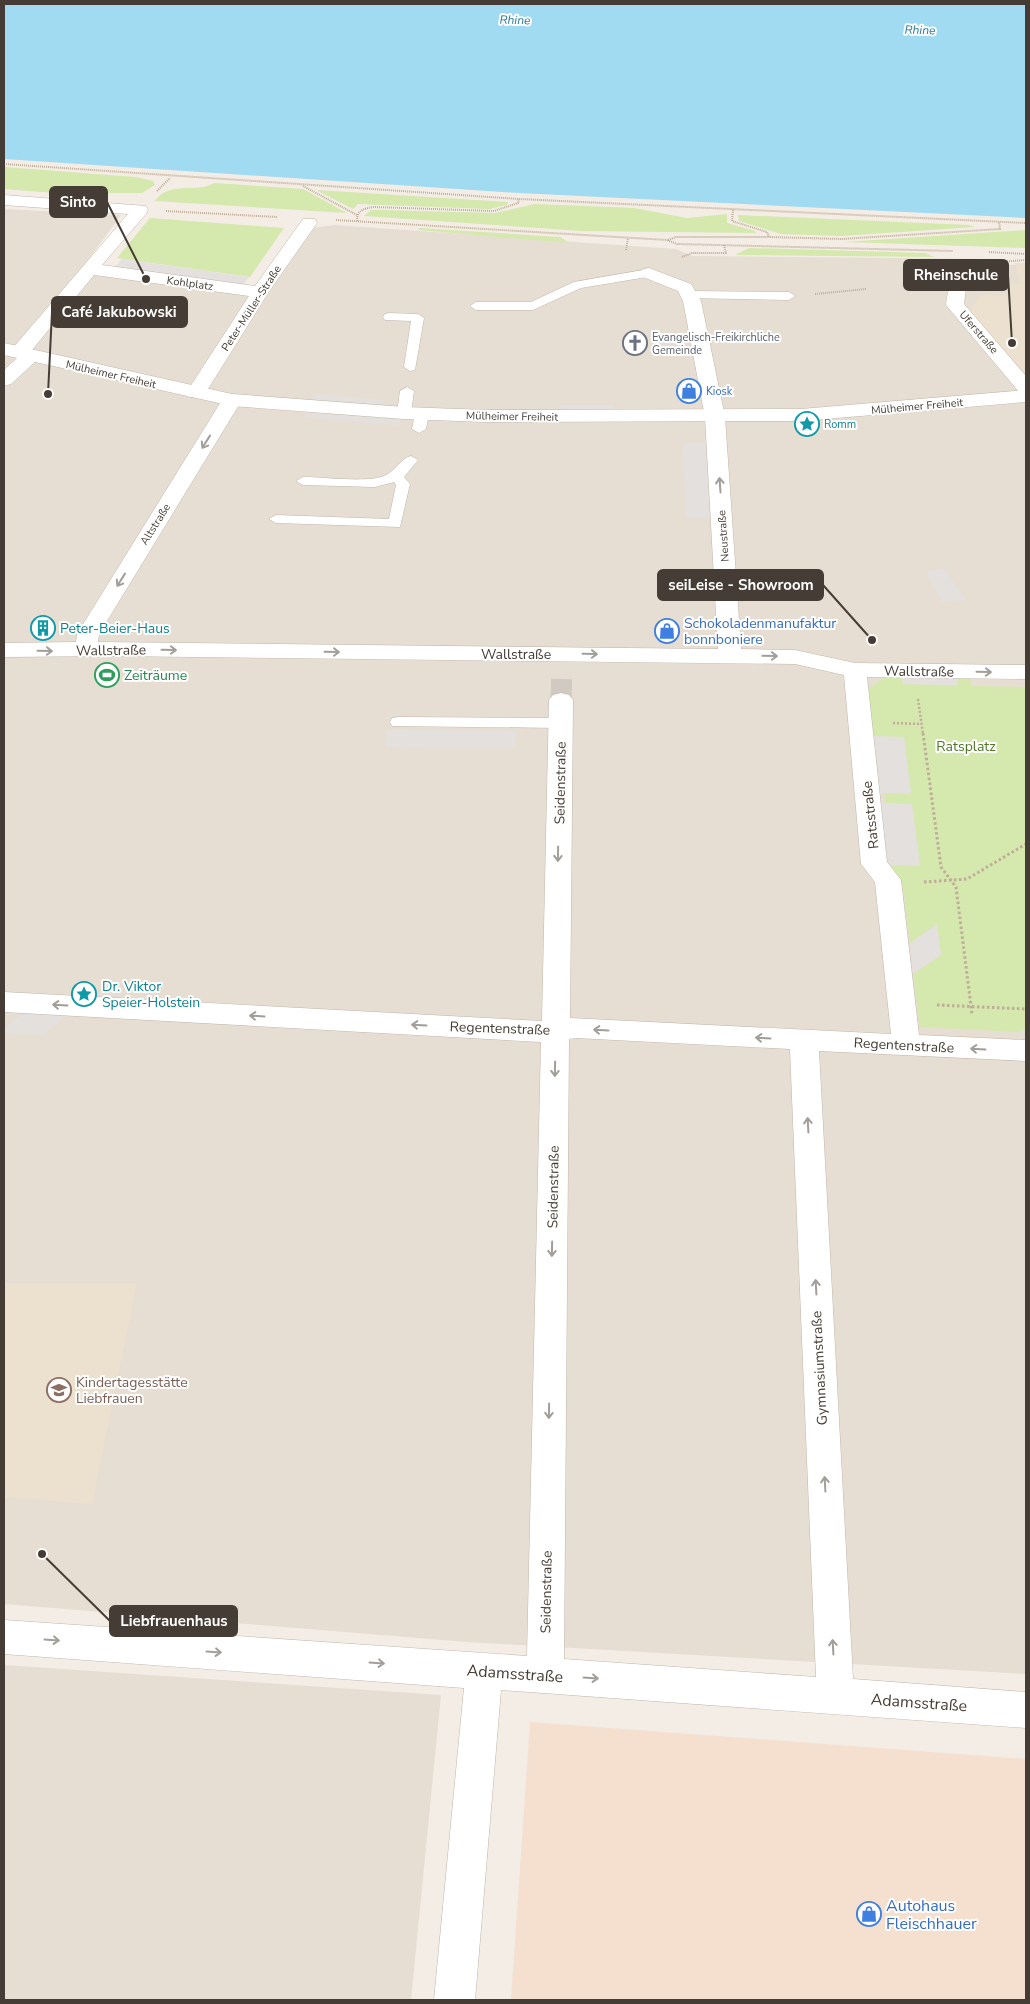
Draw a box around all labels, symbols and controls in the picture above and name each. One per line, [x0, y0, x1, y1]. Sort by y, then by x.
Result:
water label: Rhine [499, 12, 531, 28]
water label: Rhine [904, 22, 936, 38]
callout: Sinto [50, 187, 107, 217]
text: Sinto [60, 192, 97, 212]
callout: Rheinschule [904, 260, 1008, 290]
street label: Peter-Müller-Straße [218, 262, 285, 354]
text: Rheinschule [914, 265, 998, 285]
street label: Kohlplatz [166, 273, 214, 294]
callout: Café Jakubowski [52, 297, 187, 327]
text: Café Jakubowski [61, 302, 177, 322]
street label: Uferstraße [956, 308, 1002, 357]
church icon: Evangelisch-Freikirchliche Gemeinde [622, 330, 648, 356]
place label: Evangelisch-Freikirchliche Gemeinde [652, 330, 780, 358]
street label: Mülheimer Freiheit [64, 357, 158, 392]
shop icon: Kiosk [676, 378, 702, 404]
place label: Kiosk [706, 384, 733, 399]
street label: Mülheimer Freiheit [870, 395, 964, 418]
street label: Mülheimer Freiheit [466, 408, 558, 425]
place icon: Romm [794, 411, 820, 437]
place label: Romm [824, 417, 856, 432]
one-way arrow [201, 434, 211, 448]
one-way arrow [715, 477, 724, 493]
street label: Altstraße [137, 500, 174, 548]
street label: Neustraße [714, 510, 733, 562]
callout: seiLeise - Showroom [658, 570, 823, 600]
one-way arrow [115, 573, 126, 587]
text: seiLeise - Showroom [668, 575, 814, 595]
place label: Schokoladenmanufaktur bonnboniere [684, 614, 836, 649]
building icon: Peter-Beier-Haus [30, 615, 56, 641]
shop icon: Schokoladenmanufaktur bonnboniere [654, 618, 680, 644]
place label: Peter-Beier-Haus [60, 619, 170, 638]
street label: Wallstraße [76, 640, 146, 661]
one-way arrow [161, 645, 177, 655]
street label: Wallstraße [481, 645, 551, 664]
one-way arrow [36, 646, 52, 656]
one-way arrow [324, 647, 340, 657]
one-way arrow [582, 650, 598, 659]
one-way arrow [762, 652, 778, 661]
street label: Wallstraße [884, 661, 954, 682]
sports icon: Zeiträume [94, 662, 120, 688]
place label: Zeiträume [124, 666, 187, 685]
one-way arrow [976, 667, 992, 677]
park label: Ratsplatz [936, 737, 996, 756]
street label: Seidenstraße [550, 741, 571, 825]
street label: Ratsstraße [857, 780, 884, 850]
one-way arrow [554, 846, 563, 862]
place label: Dr. Viktor Speier-Holstein [102, 977, 200, 1012]
place icon: Dr. Viktor Speier-Holstein [71, 981, 97, 1007]
one-way arrow [52, 1001, 68, 1010]
one-way arrow [249, 1012, 265, 1021]
street label: Regentenstraße [449, 1017, 551, 1040]
one-way arrow [412, 1021, 428, 1030]
one-way arrow [593, 1025, 609, 1034]
one-way arrow [755, 1033, 771, 1042]
street label: Regentenstraße [853, 1033, 955, 1058]
one-way arrow [970, 1044, 986, 1053]
one-way arrow [550, 1060, 560, 1077]
one-way arrow [803, 1117, 812, 1133]
street label: Seidenstraße [543, 1145, 564, 1229]
one-way arrow [547, 1240, 557, 1257]
one-way arrow [811, 1279, 820, 1295]
street label: Gymnasiumstraße [807, 1310, 832, 1426]
place label: Kindertagesstätte Liebfrauen [76, 1373, 188, 1408]
school or university icon: Kindertagesstätte Liebfrauen [46, 1377, 72, 1403]
one-way arrow [544, 1403, 554, 1419]
one-way arrow [821, 1477, 830, 1493]
street label: Seidenstraße [536, 1550, 557, 1634]
callout: Liebfrauenhaus [110, 1606, 237, 1636]
text: Liebfrauenhaus [120, 1611, 228, 1631]
one-way arrow [44, 1636, 60, 1645]
one-way arrow [829, 1639, 838, 1655]
one-way arrow [206, 1647, 222, 1656]
one-way arrow [368, 1659, 384, 1668]
street label: Adamsstraße [466, 1660, 564, 1688]
one-way arrow [583, 1673, 599, 1683]
street label: Adamsstraße [870, 1689, 968, 1717]
place label: Autohaus Fleischhauer [886, 1895, 977, 1935]
shop icon: Autohaus Fleischhauer [856, 1901, 882, 1927]

